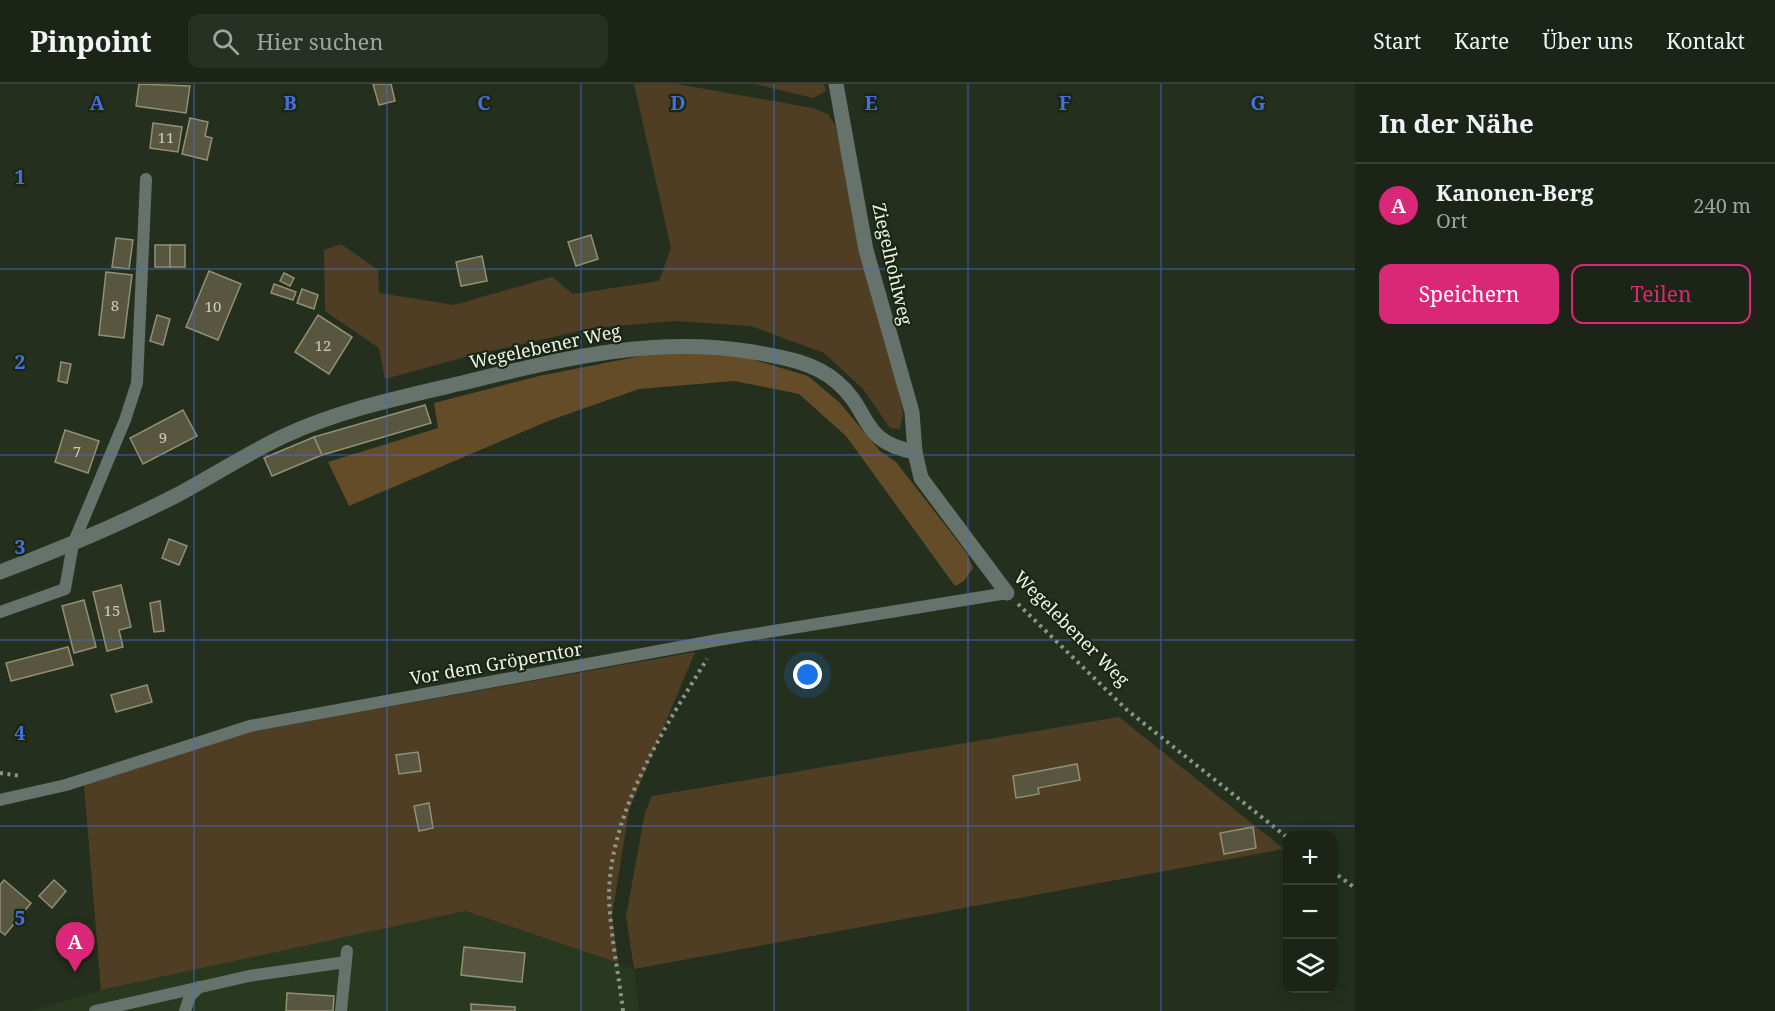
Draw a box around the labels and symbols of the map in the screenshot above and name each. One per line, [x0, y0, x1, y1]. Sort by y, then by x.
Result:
text: A [89, 89, 105, 116]
text: B [283, 89, 297, 116]
text: C [477, 89, 491, 116]
text: D [670, 89, 686, 116]
text: E [864, 89, 878, 116]
text: F [1059, 89, 1071, 116]
text: G [1250, 89, 1266, 116]
house number: 11 [158, 127, 174, 147]
text: 1 [14, 163, 26, 190]
street label: Ziegelhohlweg [867, 201, 919, 328]
house number: 8 [111, 295, 119, 315]
house number: 10 [205, 296, 221, 316]
street label: Wegelebener Weg [467, 318, 623, 374]
house number: 12 [315, 335, 331, 355]
text: 2 [14, 348, 26, 375]
house number: 9 [159, 427, 167, 447]
house number: 7 [73, 441, 81, 461]
text: 3 [14, 533, 26, 560]
street label: Wegelebener Weg [1009, 565, 1135, 691]
house number: 15 [104, 600, 120, 620]
street label: Vor dem Gröperntor [408, 636, 585, 690]
your location [793, 660, 822, 689]
text: 4 [14, 719, 26, 746]
text: 5 [14, 904, 26, 931]
pin: A [56, 922, 94, 972]

